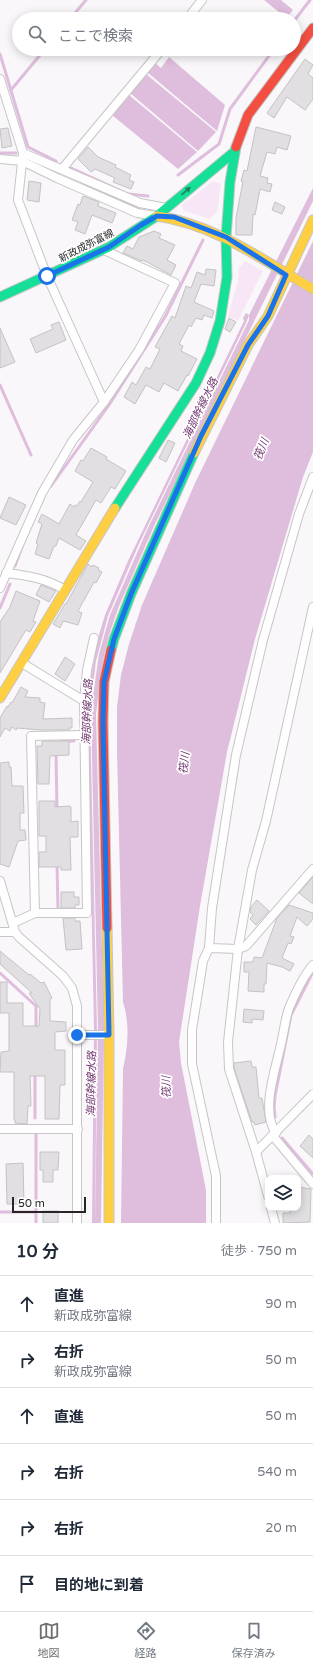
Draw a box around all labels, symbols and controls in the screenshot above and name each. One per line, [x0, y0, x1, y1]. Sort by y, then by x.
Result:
search box [12, 12, 301, 56]
icon: search [26, 23, 48, 45]
text: ここで検索 [58, 27, 133, 45]
one-way arrow [181, 186, 192, 195]
street label: 新政成弥富線 [57, 227, 116, 265]
route start [38, 267, 56, 285]
water label: 海部幹線水路 [180, 375, 221, 441]
water label: 筏川 [251, 436, 272, 462]
water label: 海部幹線水路 [80, 678, 95, 745]
water label: 筏川 [177, 750, 192, 775]
route end [68, 1026, 86, 1044]
water label: 海部幹線水路 [84, 1050, 99, 1117]
water label: 筏川 [160, 1075, 173, 1098]
map controls [265, 1175, 301, 1211]
button: layers [265, 1175, 301, 1211]
scale bar [12, 1195, 86, 1214]
text: 50 m [18, 1197, 45, 1210]
text: 10 分 [16, 1241, 59, 1262]
text: 徒歩 · 750 m [221, 1243, 297, 1259]
text: 直進 [54, 1287, 84, 1305]
icon: ahead [16, 1293, 38, 1315]
text: 90 m [265, 1296, 297, 1312]
text: 新政成弥富線 [54, 1308, 132, 1324]
text: 右折 [54, 1343, 84, 1361]
icon: right [16, 1349, 38, 1371]
text: 50 m [265, 1352, 297, 1368]
text: 新政成弥富線 [54, 1364, 132, 1380]
icon: ahead [16, 1405, 38, 1427]
text: 直進 [54, 1408, 84, 1426]
text: 50 m [265, 1408, 297, 1424]
icon: right [16, 1461, 38, 1483]
text: 右折 [54, 1464, 84, 1482]
text: 540 m [257, 1464, 297, 1480]
icon: right [16, 1517, 38, 1539]
text: 右折 [54, 1520, 84, 1538]
text: 20 m [265, 1520, 297, 1536]
icon: arrive [16, 1573, 38, 1595]
text: 目的地に到着 [54, 1576, 144, 1594]
tab: 地図 [38, 1620, 60, 1660]
tab: 経路 [135, 1620, 157, 1660]
tab: 保存済み [232, 1620, 276, 1660]

